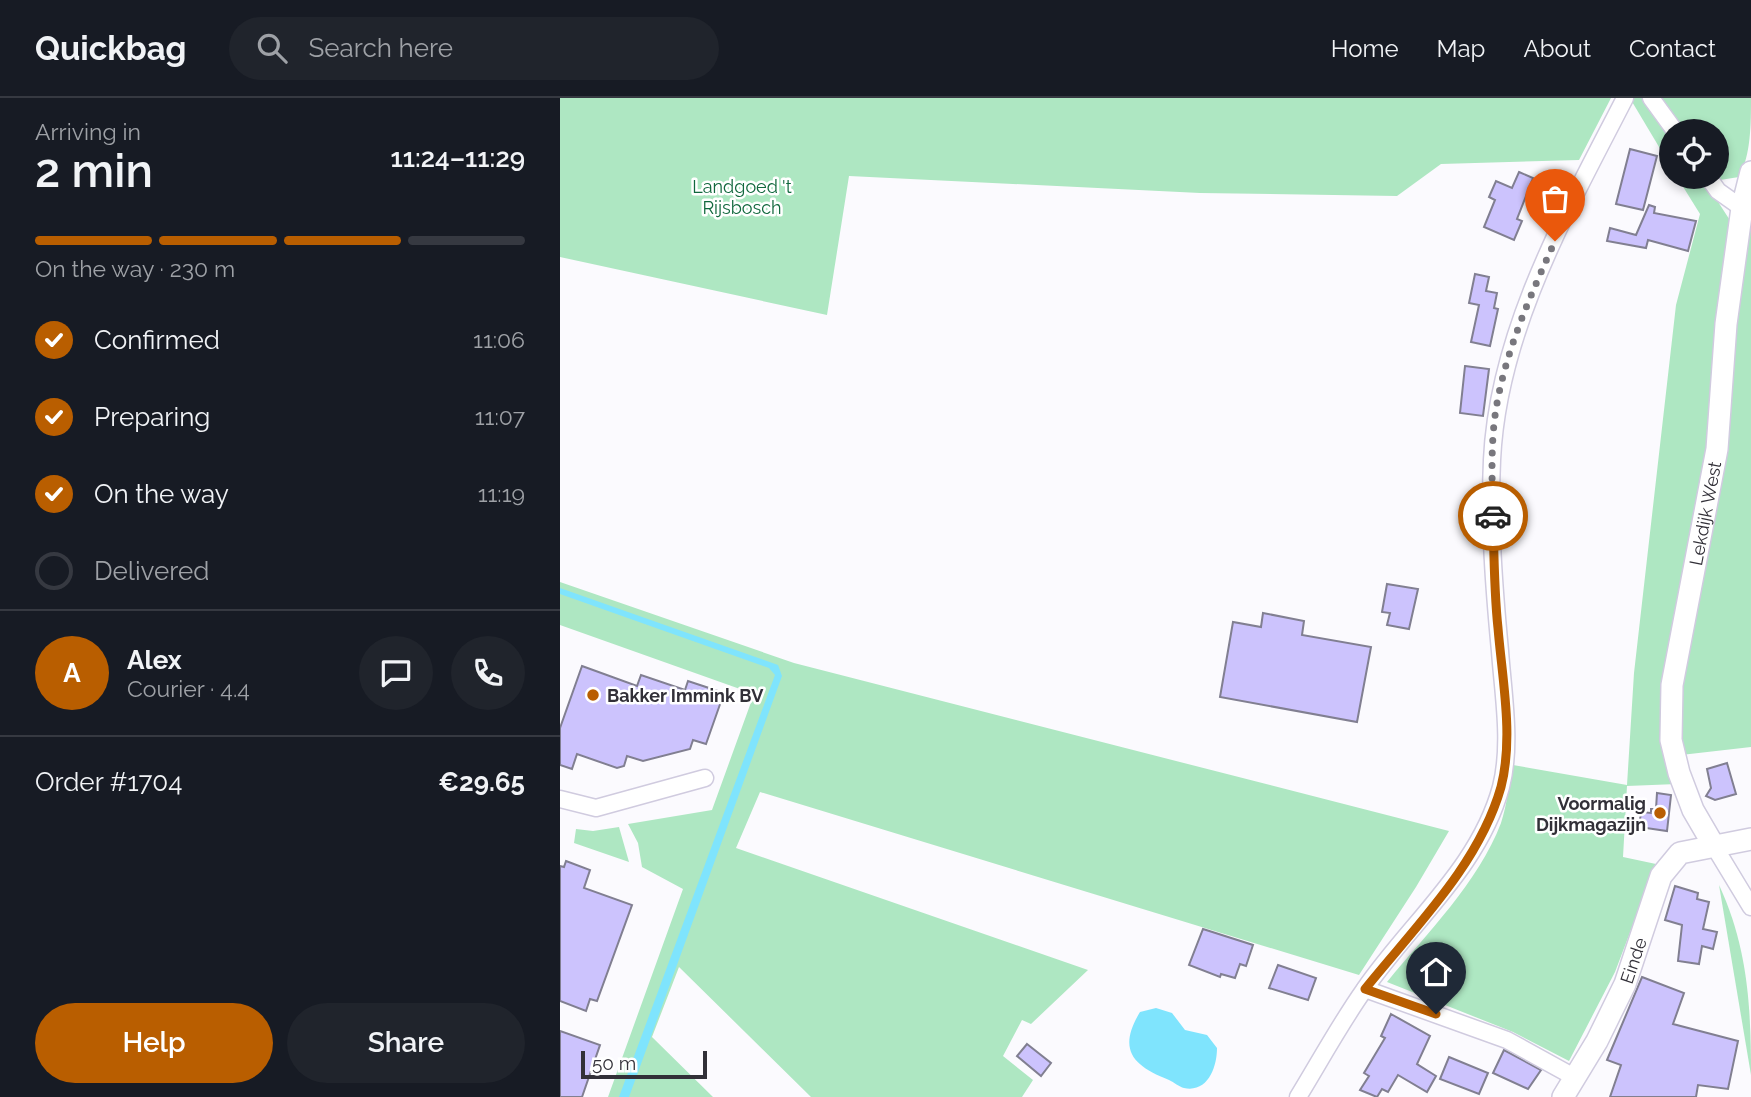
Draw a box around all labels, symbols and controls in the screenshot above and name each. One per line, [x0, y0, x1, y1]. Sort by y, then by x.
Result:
search box [229, 17, 719, 80]
text: Quickbag [35, 29, 187, 68]
icon: search [253, 29, 291, 67]
text: Search here [309, 33, 453, 63]
text: Home [1331, 34, 1399, 63]
text: Map [1437, 34, 1485, 63]
text: About [1523, 34, 1591, 63]
text: Contact [1629, 34, 1716, 63]
text: Arriving in [35, 118, 141, 145]
map controls [1659, 119, 1729, 189]
button: locate [1659, 119, 1729, 189]
text: 11:24–11:29 [391, 143, 525, 173]
text: 2 min [35, 144, 153, 198]
pin [1525, 169, 1585, 241]
park label: Landgoed 't Rijsbosch [692, 176, 792, 218]
icon: bag [1536, 180, 1574, 218]
text: On the way · 230 m [35, 255, 235, 282]
icon: check [35, 321, 73, 359]
text: Confirmed [94, 325, 220, 355]
text: 11:06 [473, 326, 525, 353]
icon: check [35, 398, 73, 436]
text: Preparing [94, 402, 210, 432]
text: 11:07 [475, 403, 525, 430]
street label: Lekdijk West [1685, 459, 1725, 567]
icon: check [35, 475, 73, 513]
text: On the way [94, 479, 229, 509]
text: 11:19 [478, 480, 525, 507]
courier [1458, 481, 1528, 551]
icon: car [1474, 497, 1512, 535]
text: Delivered [94, 556, 209, 586]
button: chat [359, 636, 433, 710]
button: phone [451, 636, 525, 710]
text: Alex [127, 645, 182, 675]
text: A [63, 658, 81, 688]
text: Courier · 4.4 [127, 675, 250, 702]
place label: Bakker Immink BV [607, 685, 764, 706]
marker: Bakker Immink BV [585, 687, 601, 703]
text: Order #1704 [35, 767, 182, 797]
text: €29.65 [438, 767, 525, 797]
place label: Voormalig Dijkmagazijn [1536, 793, 1646, 835]
marker: Voormalig Dijkmagazijn [1652, 805, 1668, 821]
street label: Einde [1615, 934, 1650, 986]
pin [1406, 942, 1466, 1014]
icon: home [1417, 953, 1455, 991]
button: Help [35, 1003, 273, 1083]
button: Share [287, 1003, 525, 1083]
scale bar [581, 1048, 707, 1080]
text: 50 m [592, 1052, 636, 1074]

